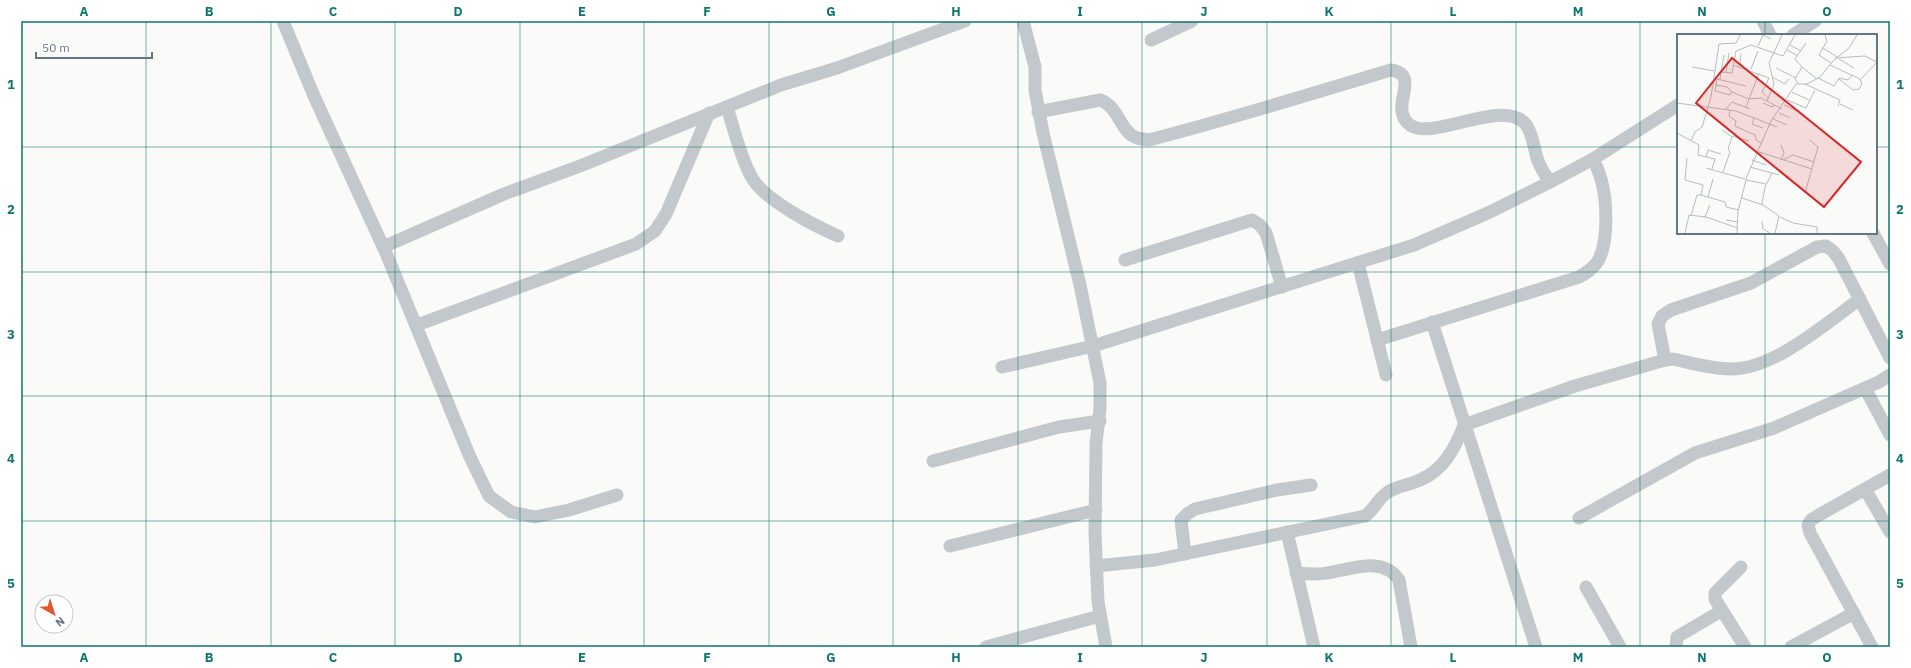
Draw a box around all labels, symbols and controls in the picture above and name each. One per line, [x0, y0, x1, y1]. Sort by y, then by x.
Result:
text: A [80, 3, 89, 20]
text: B [205, 3, 214, 20]
text: C [329, 3, 338, 20]
text: D [453, 3, 463, 20]
text: E [578, 3, 586, 20]
text: F [703, 3, 711, 20]
text: G [826, 3, 836, 20]
text: H [951, 3, 961, 20]
text: I [1077, 3, 1083, 20]
text: J [1200, 3, 1208, 20]
text: K [1324, 3, 1334, 20]
text: L [1450, 3, 1457, 20]
text: M [1573, 3, 1583, 20]
text: N [1697, 3, 1707, 20]
text: O [1822, 3, 1832, 20]
scale bar [36, 34, 152, 60]
inset map [1677, 34, 1877, 234]
text: 50 m [42, 40, 70, 55]
text: 1 [7, 76, 15, 93]
text: 1 [1896, 76, 1904, 93]
text: 2 [7, 201, 15, 218]
text: 2 [1896, 201, 1904, 218]
text: 3 [7, 326, 15, 343]
text: 3 [1896, 326, 1904, 343]
text: 4 [7, 450, 15, 467]
text: 4 [1896, 450, 1904, 467]
text: 5 [7, 575, 15, 592]
text: 5 [1896, 575, 1904, 592]
north arrow [34, 594, 74, 634]
text: N [53, 614, 68, 630]
text: A [80, 649, 89, 666]
text: B [205, 649, 214, 666]
text: C [329, 649, 338, 666]
text: D [453, 649, 463, 666]
text: E [578, 649, 586, 666]
text: F [703, 649, 711, 666]
text: G [826, 649, 836, 666]
text: H [951, 649, 961, 666]
text: I [1077, 649, 1083, 666]
text: J [1200, 649, 1208, 666]
text: K [1324, 649, 1334, 666]
text: L [1450, 649, 1457, 666]
text: M [1573, 649, 1583, 666]
text: N [1697, 649, 1707, 666]
text: O [1822, 649, 1832, 666]

